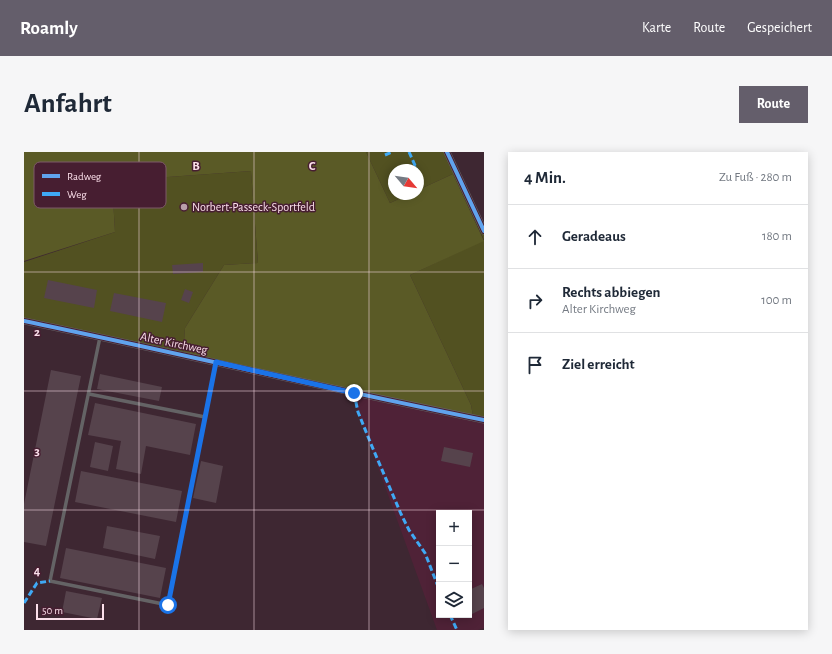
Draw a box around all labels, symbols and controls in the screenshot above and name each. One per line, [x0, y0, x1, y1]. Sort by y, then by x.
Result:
text: Roamly [20, 19, 78, 38]
text: Karte [642, 21, 671, 35]
text: Route [693, 21, 725, 35]
text: Gespeichert [747, 21, 812, 35]
button: Route [739, 86, 808, 123]
text: Anfahrt [24, 90, 112, 118]
text: B [192, 160, 200, 173]
text: C [309, 160, 316, 173]
legend [34, 162, 166, 208]
north arrow [388, 164, 424, 200]
text: 4 Min. [524, 169, 566, 186]
text: Radweg [67, 171, 102, 182]
text: Zu Fuß · 280 m [719, 171, 792, 184]
text: Weg [67, 189, 87, 200]
place label: Norbert-Passeck-Sportfeld [192, 201, 315, 213]
marker: Norbert-Passeck-Sportfeld [179, 202, 189, 212]
icon: ahead [524, 226, 546, 248]
text: Geradeaus [562, 229, 626, 244]
text: 180 m [762, 230, 792, 243]
text: Rechts abbiegen [562, 285, 660, 300]
icon: right [524, 290, 546, 312]
text: 100 m [761, 294, 792, 307]
text: Alter Kirchweg [562, 303, 636, 316]
text: 2 [34, 326, 40, 339]
street label: Alter Kirchweg [139, 330, 209, 356]
icon: arrive [524, 354, 546, 376]
text: Ziel erreicht [562, 357, 635, 372]
route end [345, 384, 363, 402]
text: 3 [34, 445, 40, 458]
map controls [436, 510, 472, 618]
button: + [436, 510, 472, 546]
button: − [436, 546, 472, 582]
text: 4 [34, 565, 41, 578]
button: layers [436, 582, 472, 618]
route start [159, 596, 177, 614]
scale bar [36, 602, 104, 621]
text: 50 m [42, 605, 63, 616]

